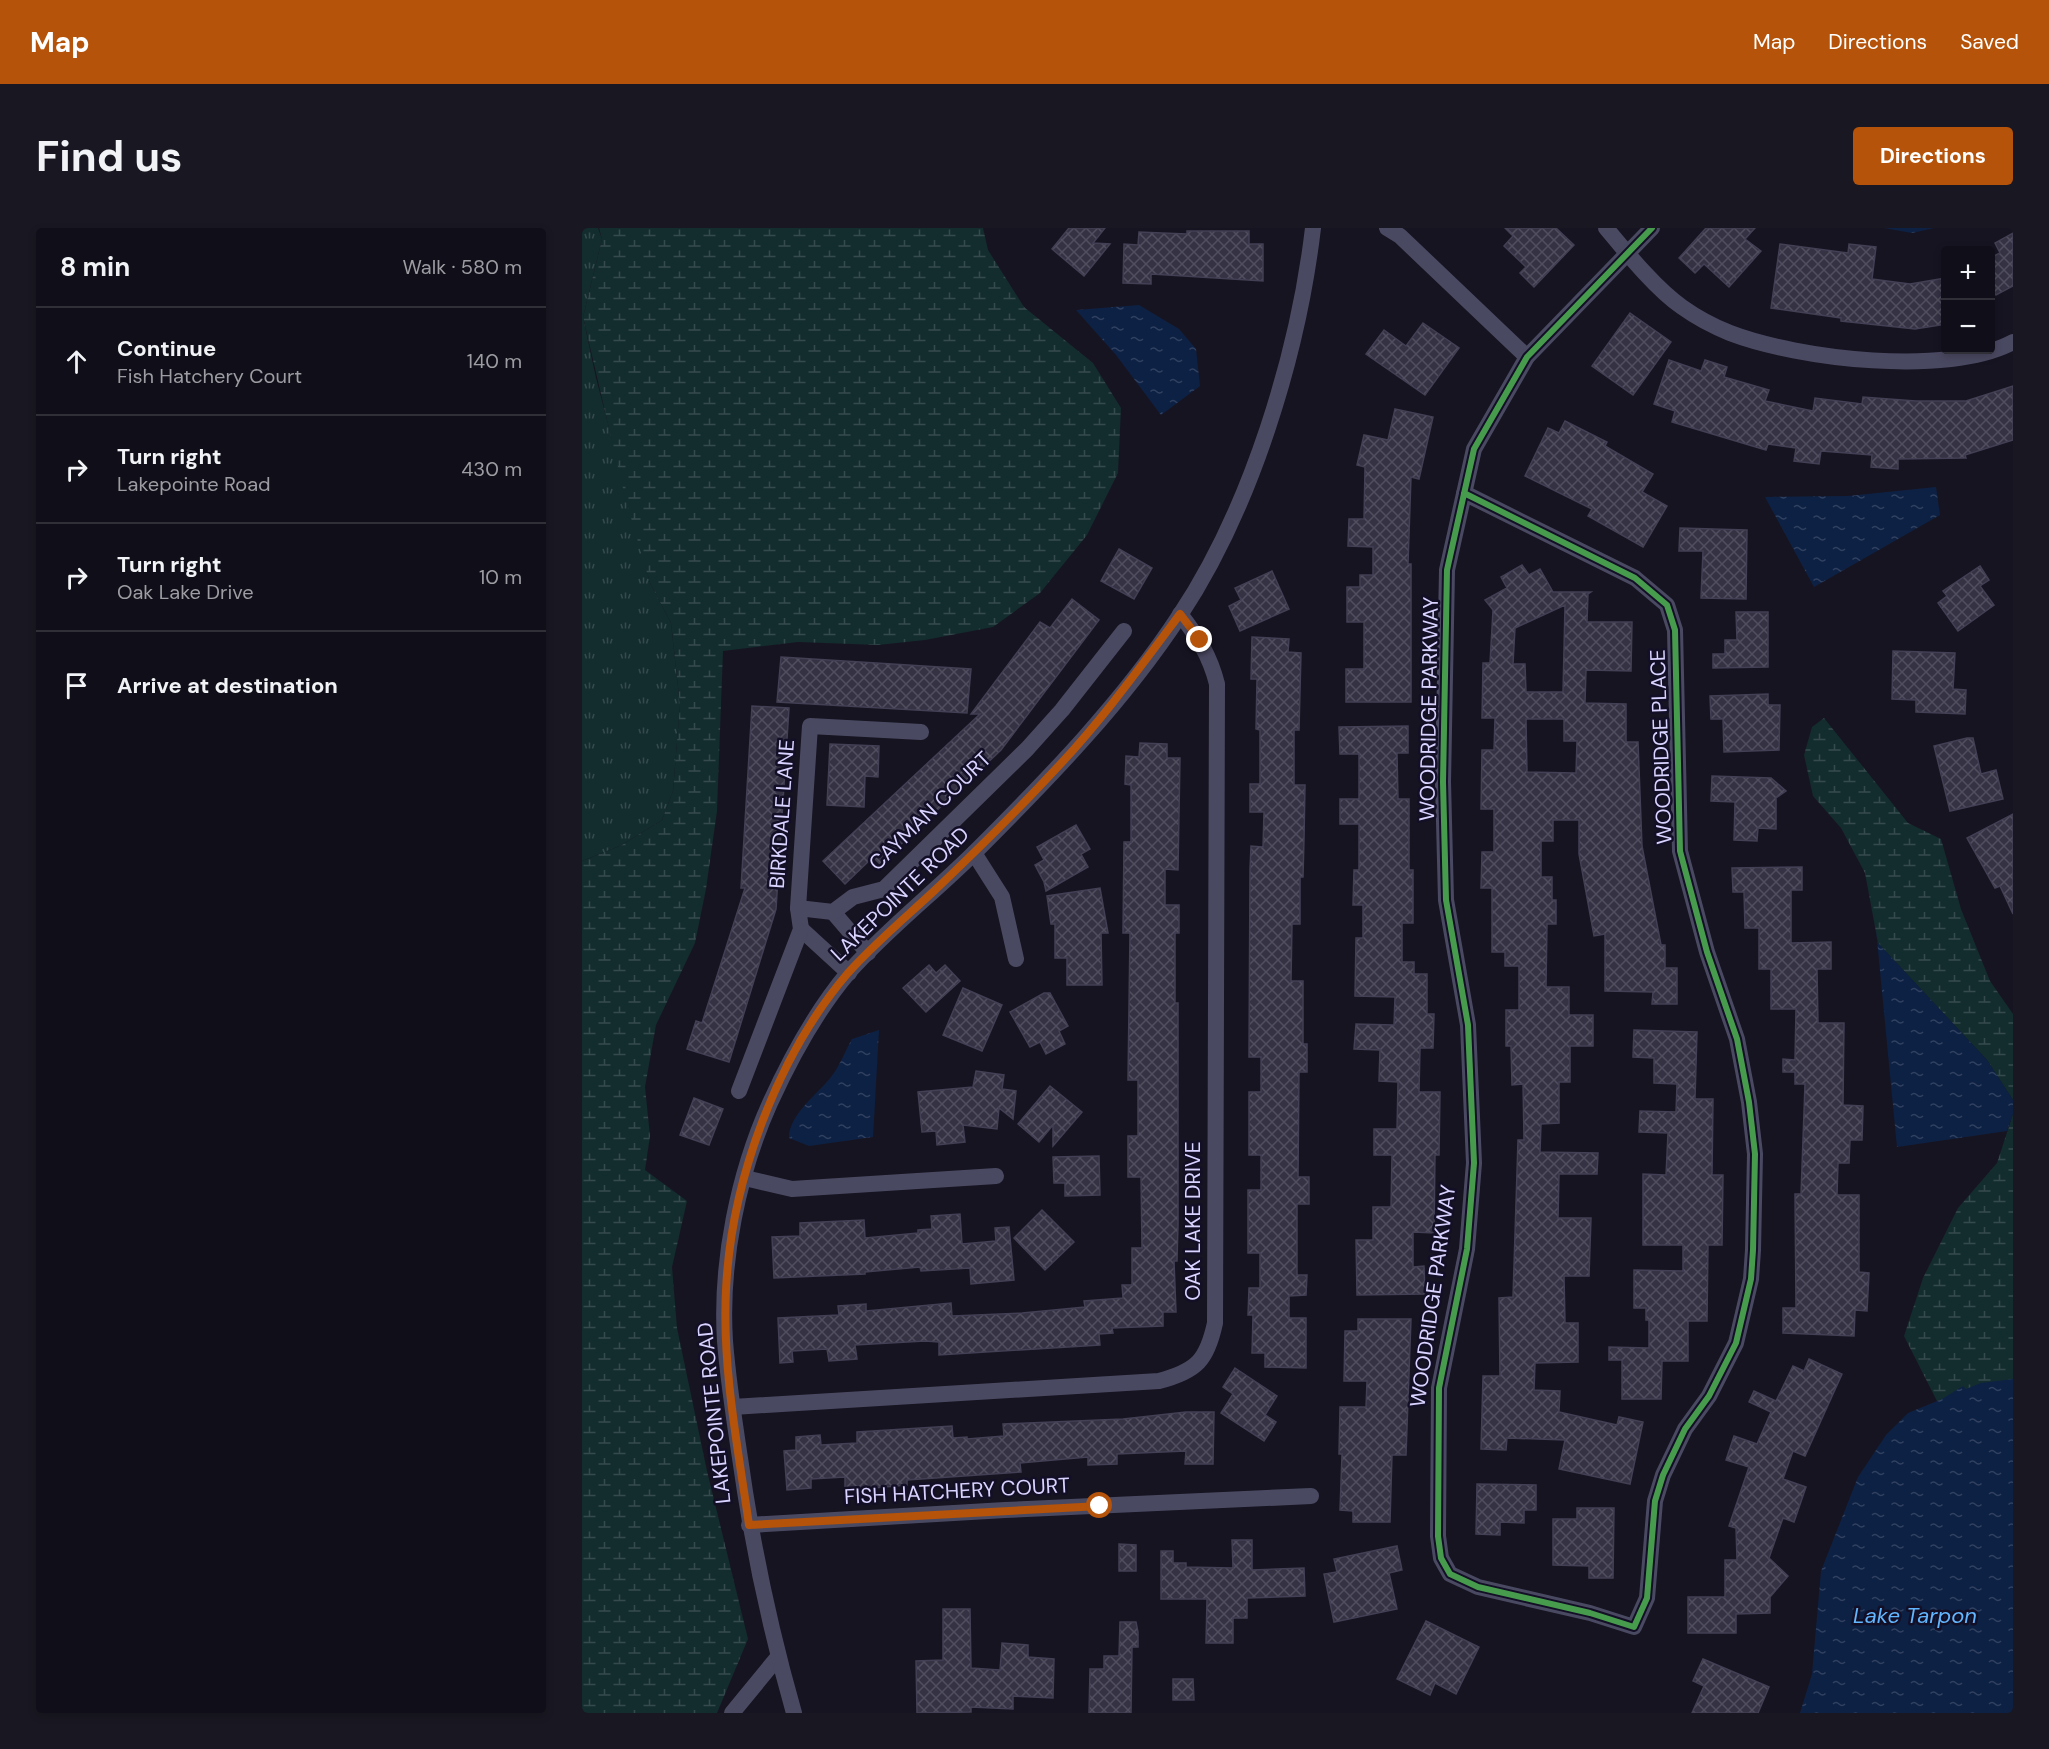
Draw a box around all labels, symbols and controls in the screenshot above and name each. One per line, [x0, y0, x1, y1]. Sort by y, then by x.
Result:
text: Map [30, 24, 90, 61]
text: Map [1753, 28, 1795, 56]
text: Directions [1828, 28, 1927, 56]
text: Saved [1960, 28, 2019, 56]
button: Directions [1853, 127, 2013, 185]
text: Find us [36, 129, 182, 184]
map controls [1941, 246, 1995, 354]
button: + [1941, 246, 1995, 300]
text: 8 min [60, 250, 130, 284]
text: Walk · 580 m [402, 254, 522, 280]
button: − [1941, 300, 1995, 354]
text: Continue [117, 334, 216, 363]
icon: ahead [60, 345, 93, 378]
text: 140 m [467, 348, 522, 374]
text: Fish Hatchery Court [117, 363, 302, 389]
text: Turn right [117, 442, 222, 471]
icon: right [60, 453, 93, 486]
text: 430 m [461, 456, 522, 482]
text: Lakepointe Road [117, 471, 271, 497]
text: Turn right [117, 550, 222, 579]
icon: right [60, 561, 93, 594]
text: 10 m [479, 564, 522, 590]
text: Oak Lake Drive [117, 579, 254, 605]
street label: WOODRIDGE PARKWAY [1413, 597, 1445, 821]
route end [1186, 626, 1212, 652]
street label: WOODRIDGE PLACE [1644, 649, 1678, 845]
icon: arrive [60, 669, 93, 702]
text: Arrive at destination [117, 671, 338, 700]
street label: BIRKDALE LANE [763, 738, 801, 890]
street label: CAYMAN COURT [863, 745, 998, 877]
street label: LAKEPOINTE ROAD [825, 821, 975, 967]
street label: OAK LAKE DRIVE [1179, 1141, 1207, 1301]
street label: WOODRIDGE PARKWAY [1404, 1183, 1462, 1409]
street label: LAKEPOINTE ROAD [691, 1321, 737, 1505]
street label: FISH HATCHERY COURT [843, 1471, 1071, 1511]
route start [1086, 1492, 1112, 1518]
water label: Lake Tarpon [1853, 1601, 1977, 1630]

